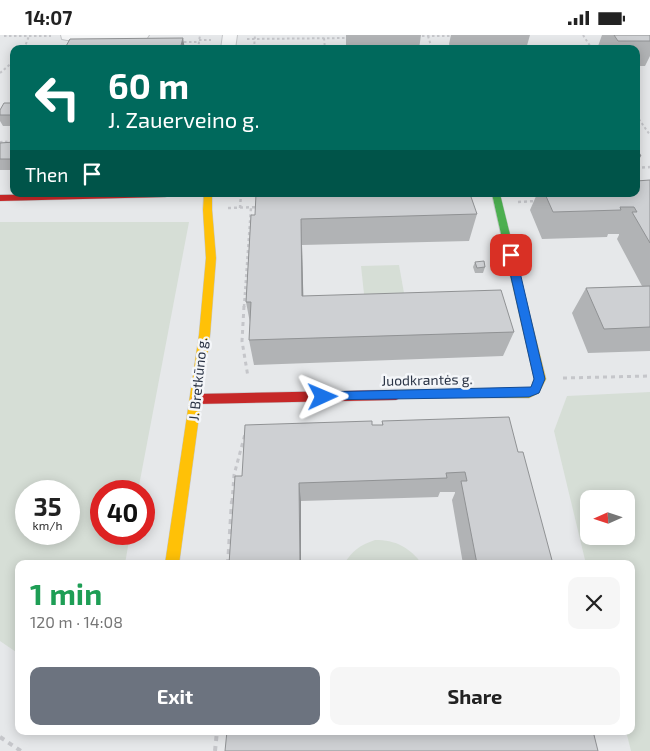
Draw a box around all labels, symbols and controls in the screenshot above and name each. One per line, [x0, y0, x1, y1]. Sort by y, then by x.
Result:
text: 14:07 [25, 6, 72, 29]
text: 60 m [108, 64, 189, 106]
icon: left [25, 65, 90, 130]
text: J. Zauerveino g. [108, 106, 259, 132]
icon: arrive [78, 160, 106, 188]
text: Then [25, 163, 68, 186]
pin [490, 234, 532, 276]
icon: arrive [497, 241, 525, 269]
street label: J. Bretkūno g. [185, 337, 210, 421]
position arrow [296, 370, 348, 422]
street label: Juodkrantės g. [381, 370, 473, 389]
speed limit sign: 40 [90, 480, 155, 545]
north arrow [580, 490, 635, 545]
map controls [580, 490, 635, 545]
text: 35 [34, 491, 61, 521]
text: km/h [33, 518, 62, 532]
text: 1 min [30, 575, 102, 611]
button: close [568, 577, 620, 629]
text: 120 m · 14:08 [30, 612, 123, 631]
button: Exit [30, 667, 320, 725]
button: Share [330, 667, 620, 725]

